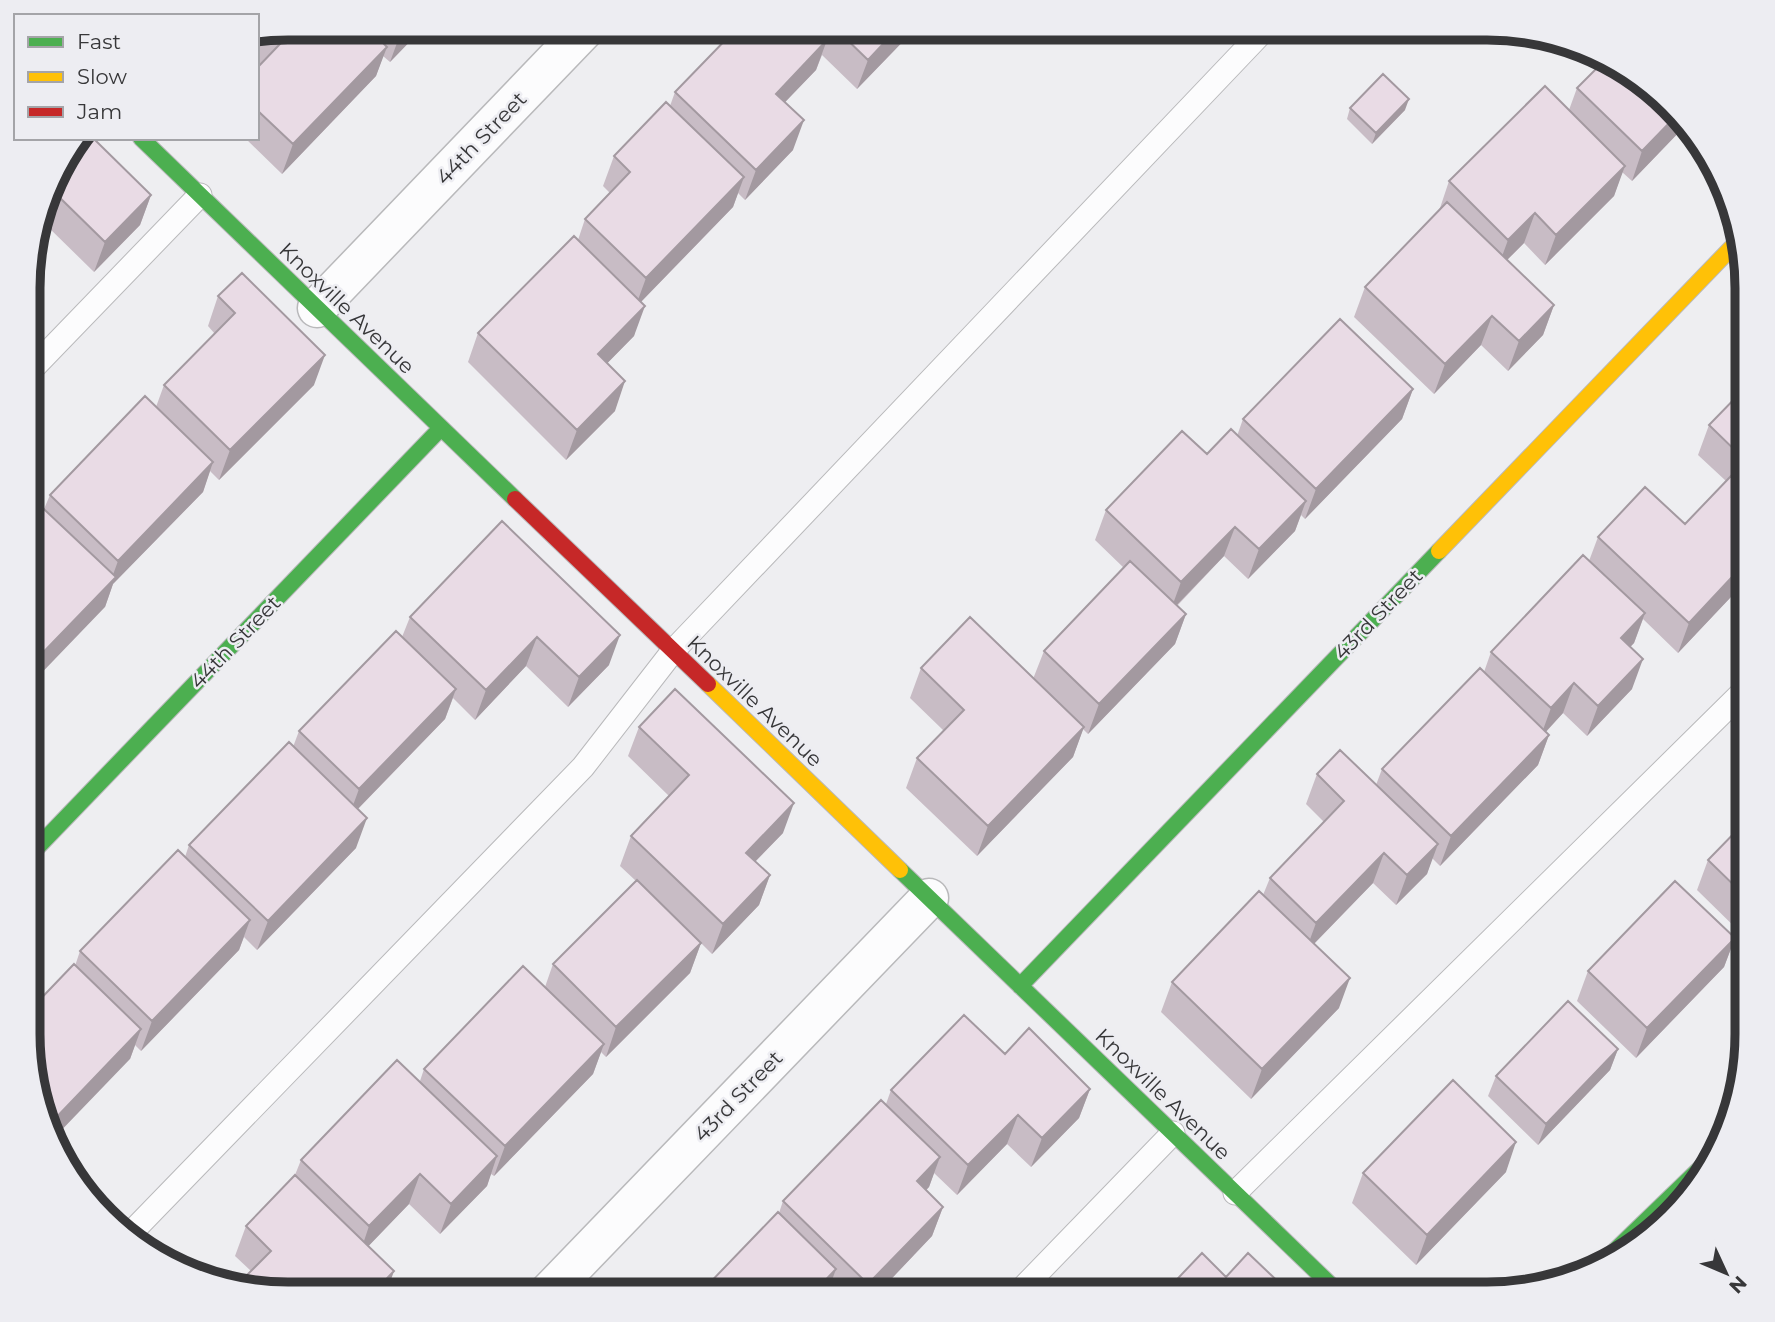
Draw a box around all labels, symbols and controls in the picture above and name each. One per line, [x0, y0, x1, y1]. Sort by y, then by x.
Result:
legend [14, 14, 259, 140]
text: Fast [77, 29, 121, 54]
text: Slow [77, 64, 127, 89]
street label: 44th Street [431, 86, 531, 190]
text: Jam [76, 99, 122, 124]
street label: Knoxville Avenue [274, 237, 420, 379]
street label: 43rd Street [1328, 563, 1428, 665]
street label: 44th Street [185, 590, 285, 694]
street label: Knoxville Avenue [682, 630, 828, 772]
street label: Knoxville Avenue [1090, 1023, 1236, 1165]
street label: 43rd Street [688, 1045, 788, 1147]
north arrow [1691, 1238, 1761, 1308]
text: N [1724, 1271, 1751, 1298]

